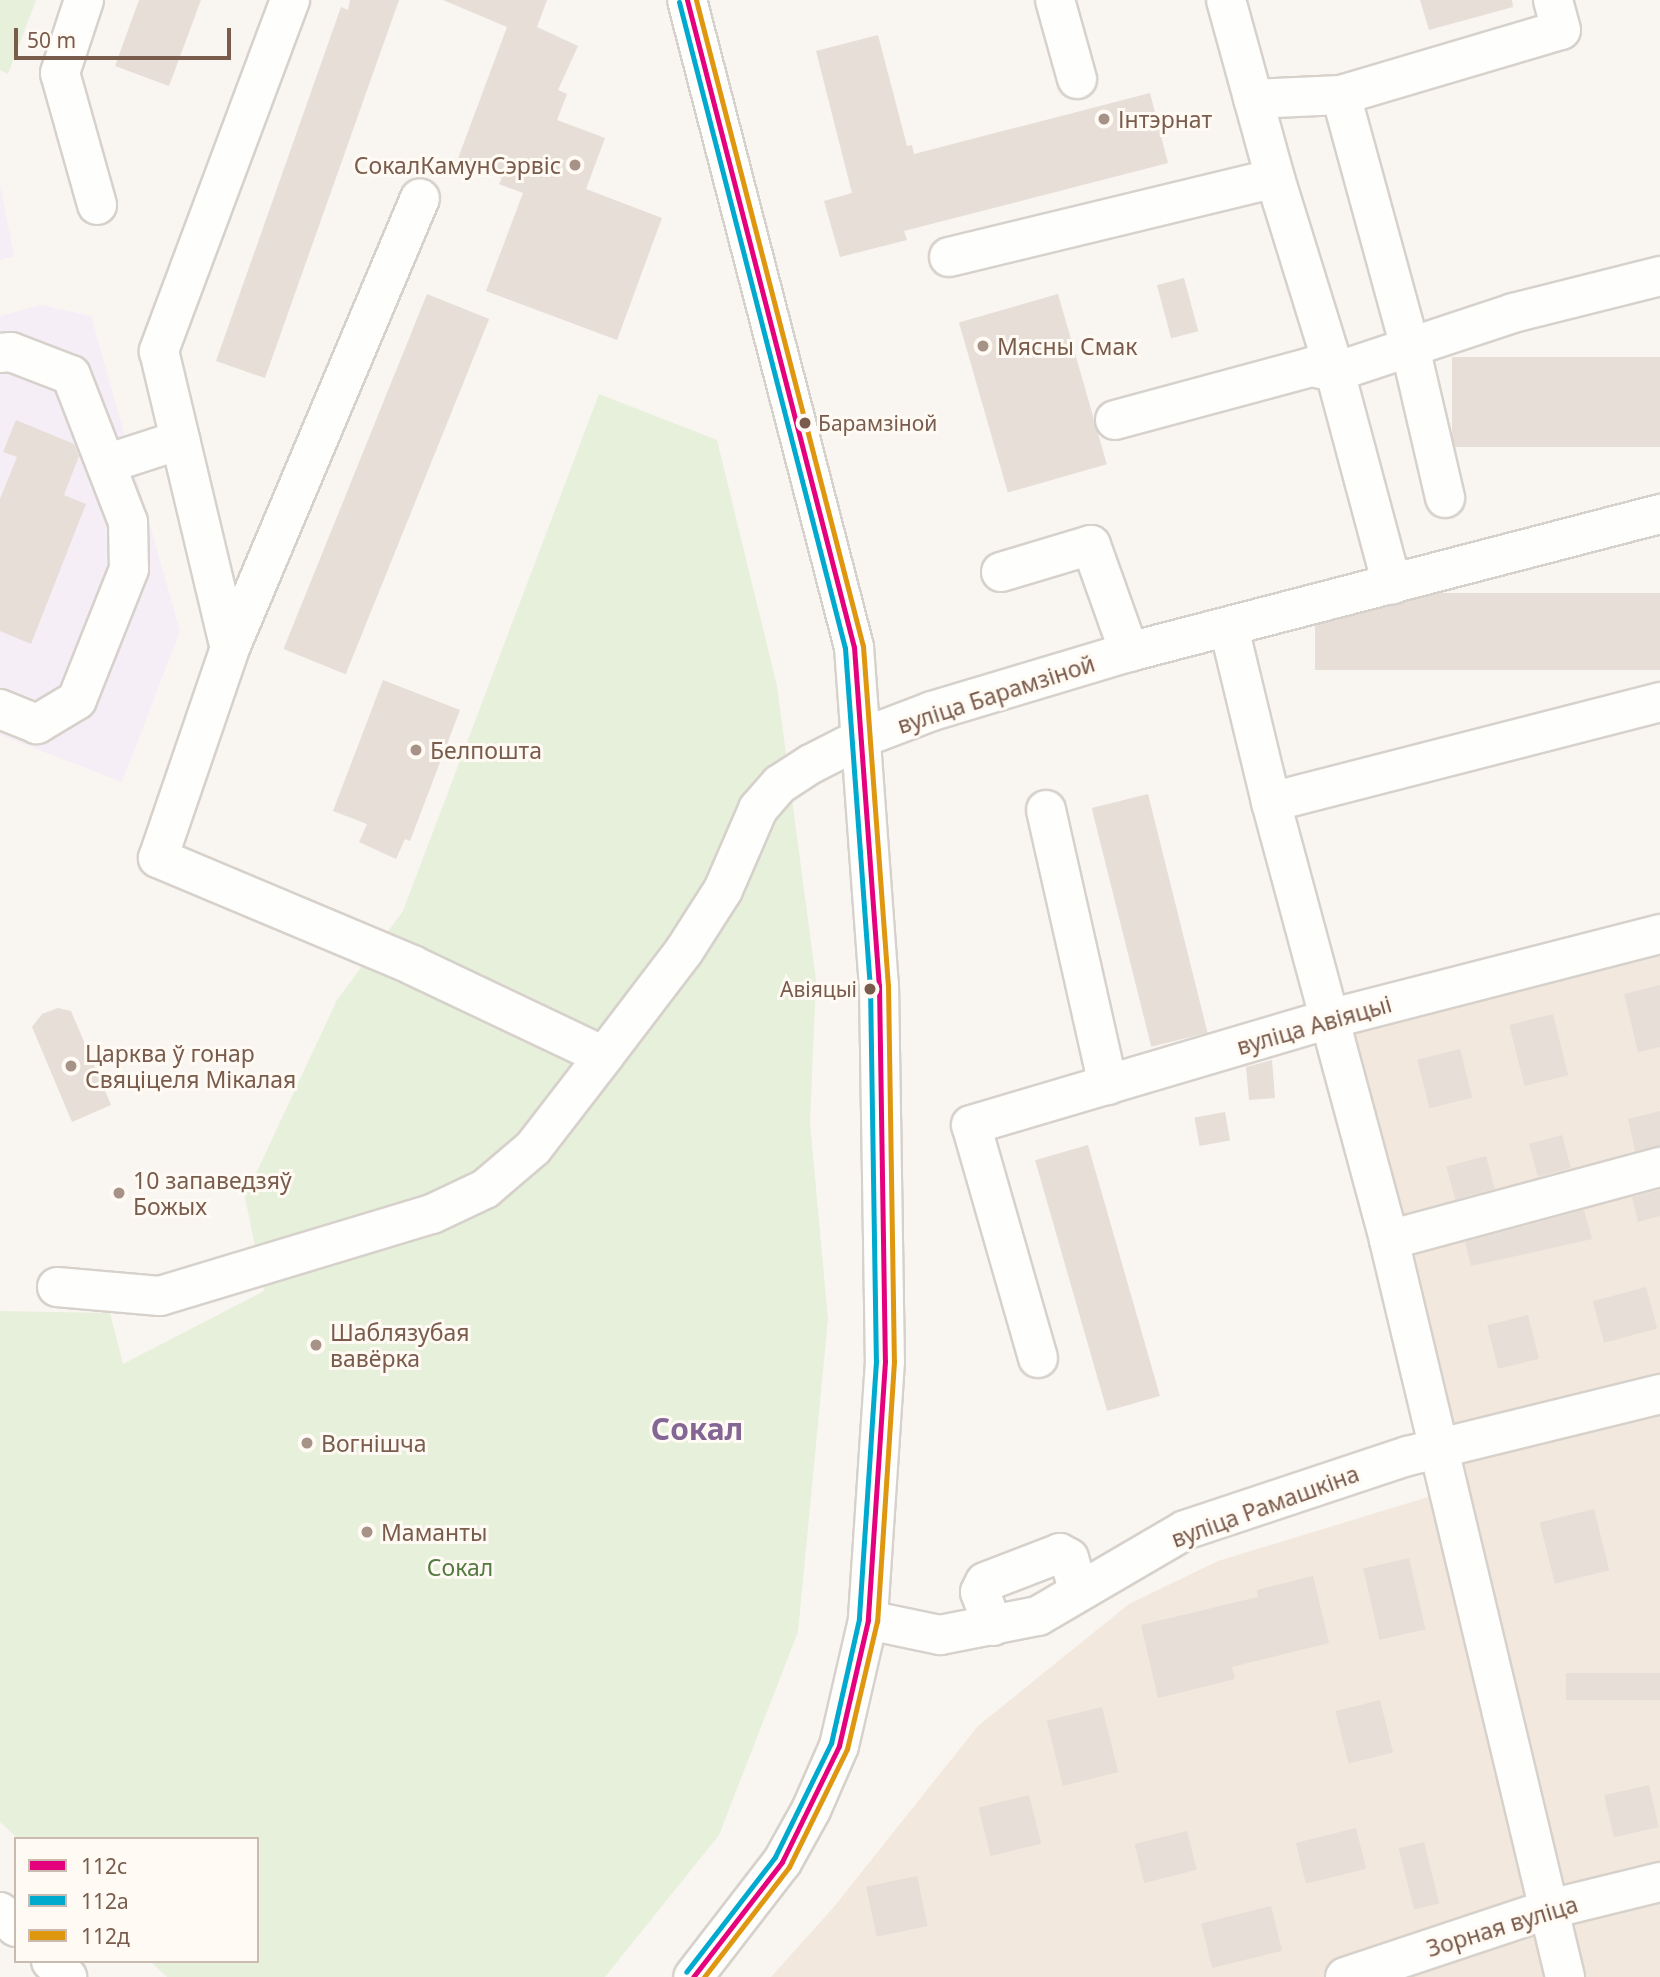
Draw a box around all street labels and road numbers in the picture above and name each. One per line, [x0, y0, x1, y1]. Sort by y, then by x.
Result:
street label: вуліца Барамзіной [894, 649, 1098, 739]
street label: вуліца Авіяцыі [1233, 990, 1395, 1060]
street label: вуліца Рамашкіна [1167, 1459, 1363, 1553]
street label: Зорная вуліца [1423, 1890, 1581, 1962]

